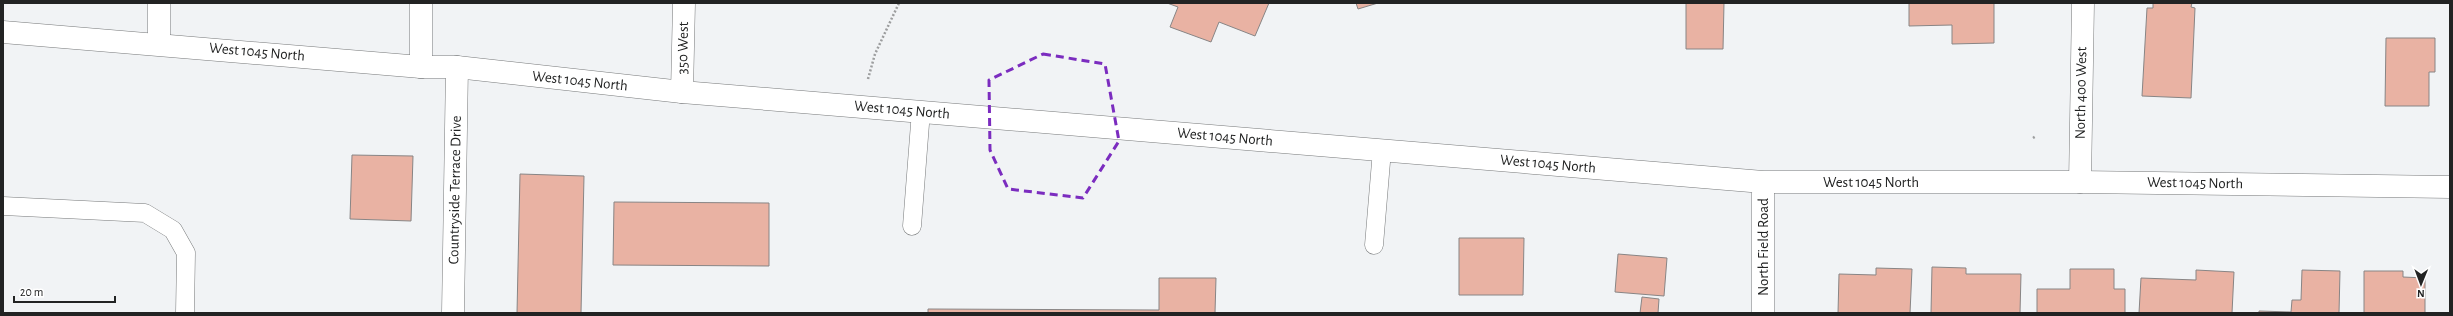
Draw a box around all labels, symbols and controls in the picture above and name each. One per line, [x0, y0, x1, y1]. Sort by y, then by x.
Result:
street label: 350 West [675, 21, 691, 75]
street label: West 1045 North [208, 40, 306, 64]
street label: North 400 West [2073, 46, 2089, 139]
street label: West 1045 North [531, 69, 629, 93]
street label: West 1045 North [853, 98, 951, 122]
street label: Countryside Terrace Drive [446, 115, 464, 265]
street label: West 1045 North [1176, 125, 1274, 149]
street label: West 1045 North [1499, 152, 1597, 176]
street label: West 1045 North [1823, 175, 1919, 190]
street label: West 1045 North [2147, 175, 2243, 191]
street label: North Field Road [1756, 198, 1771, 296]
north arrow [2401, 264, 2441, 304]
scale bar [14, 278, 115, 304]
text: 20 m [20, 286, 43, 298]
text: N [2417, 288, 2425, 299]

